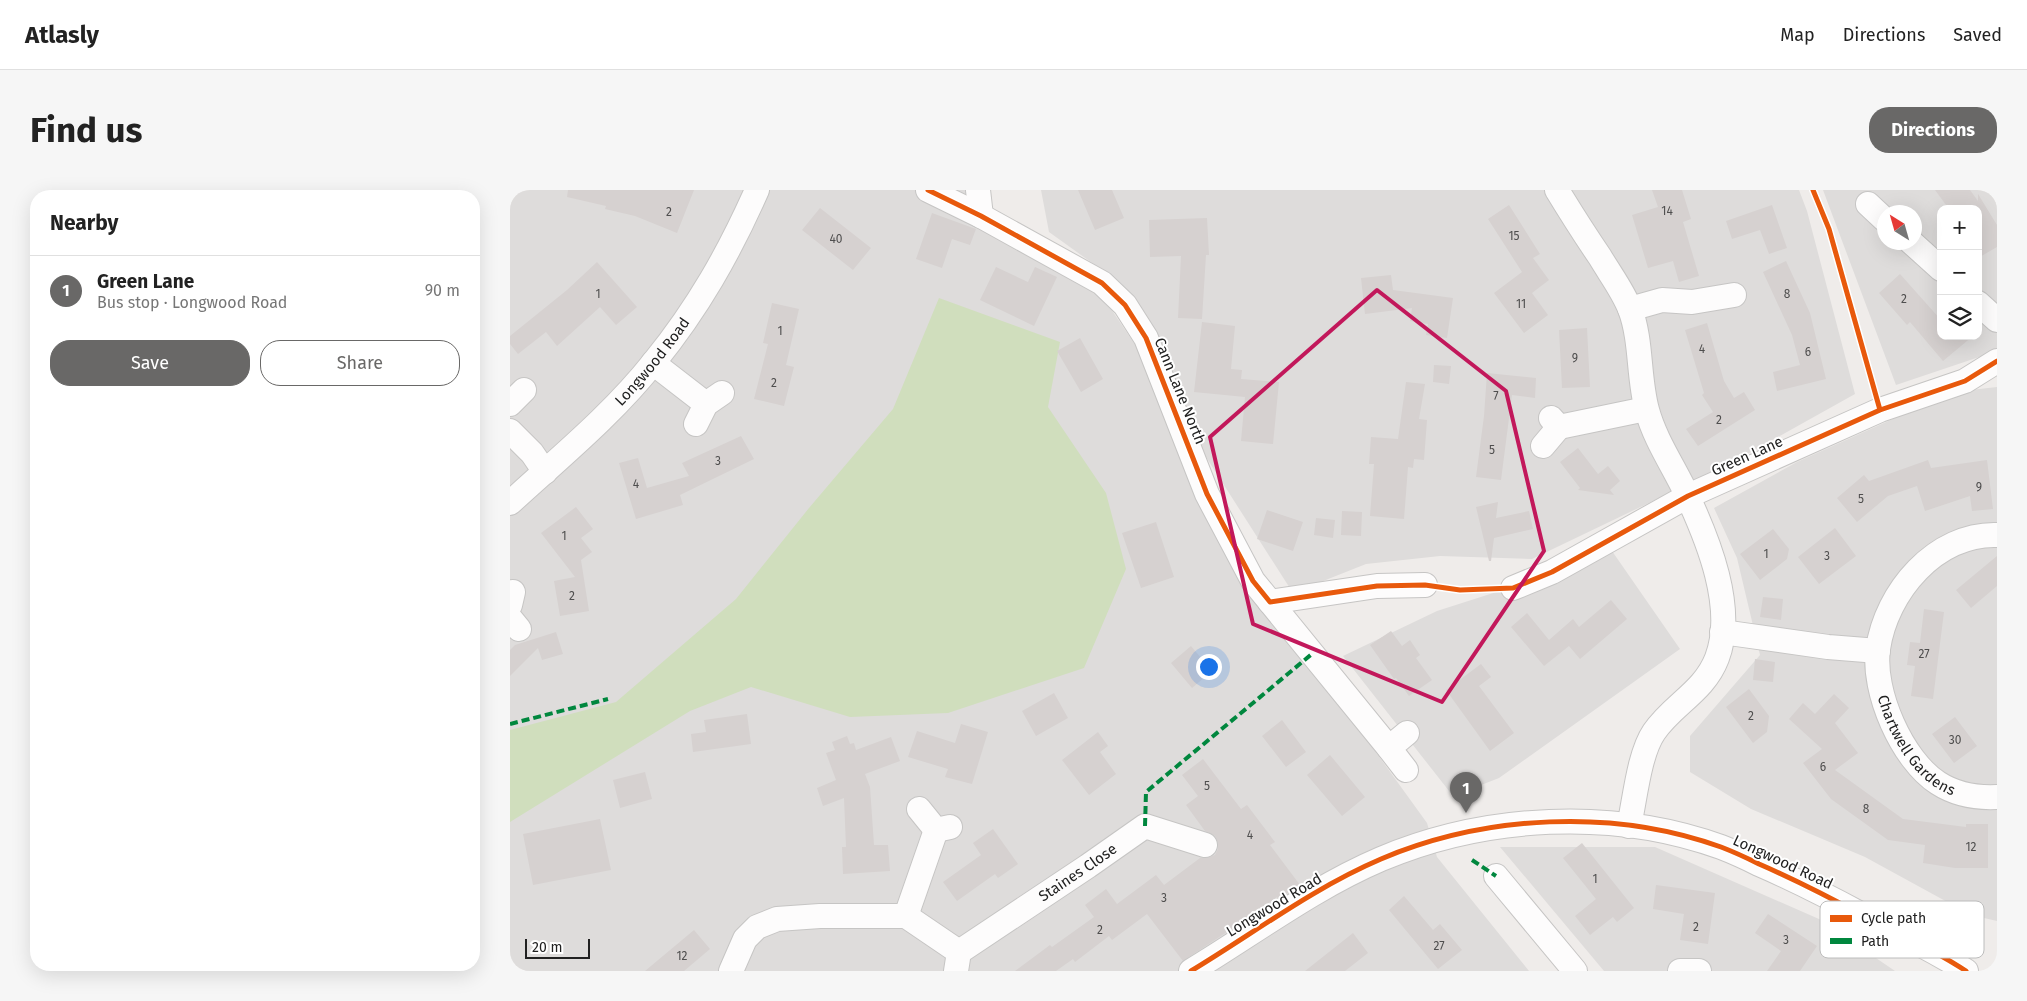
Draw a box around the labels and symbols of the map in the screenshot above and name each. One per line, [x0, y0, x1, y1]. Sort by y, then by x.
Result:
house number: 14 [1661, 204, 1673, 218]
house number: 2 [666, 205, 672, 219]
north arrow [1877, 205, 1922, 250]
house number: 15 [1508, 229, 1520, 243]
house number: 40 [829, 232, 843, 246]
house number: 1 [595, 287, 601, 301]
house number: 8 [1784, 287, 1791, 301]
house number: 2 [1901, 292, 1907, 306]
house number: 11 [1516, 297, 1526, 311]
street label: Longwood Road [611, 314, 693, 409]
house number: 1 [777, 324, 783, 338]
street label: Cann Lane North [1150, 335, 1210, 447]
house number: 4 [1699, 342, 1706, 356]
house number: 6 [1805, 345, 1811, 359]
house number: 9 [1572, 351, 1578, 365]
house number: 2 [771, 376, 777, 390]
house number: 7 [1493, 389, 1499, 403]
house number: 2 [1716, 413, 1722, 427]
street label: Green Lane [1708, 432, 1786, 480]
house number: 5 [1489, 443, 1495, 457]
house number: 3 [715, 454, 721, 468]
house number: 4 [633, 477, 640, 491]
house number: 9 [1976, 480, 1982, 494]
house number: 5 [1858, 492, 1864, 506]
house number: 1 [561, 529, 567, 543]
house number: 1 [1763, 547, 1769, 561]
house number: 3 [1824, 549, 1830, 563]
house number: 2 [569, 589, 575, 603]
house number: 27 [1918, 647, 1930, 661]
your location [1196, 654, 1222, 680]
street label: Chartwell Gardens [1874, 693, 1958, 799]
house number: 2 [1748, 709, 1754, 723]
house number: 30 [1949, 733, 1962, 747]
house number: 6 [1820, 760, 1826, 774]
pin: 1 [1450, 772, 1482, 813]
house number: 5 [1204, 779, 1210, 793]
house number: 8 [1863, 802, 1870, 816]
house number: 4 [1247, 828, 1254, 842]
street label: Longwood Road [1730, 831, 1836, 893]
street label: Staines Close [1035, 840, 1120, 905]
house number: 12 [1965, 840, 1977, 854]
street label: Longwood Road [1223, 869, 1325, 941]
house number: 1 [1592, 872, 1598, 886]
house number: 3 [1161, 891, 1167, 905]
legend [1820, 901, 1984, 958]
text: Cycle path [1861, 910, 1926, 927]
house number: 2 [1693, 920, 1699, 934]
house number: 2 [1097, 923, 1103, 937]
house number: 3 [1783, 933, 1789, 947]
text: Path [1861, 933, 1889, 950]
scale bar [525, 936, 590, 959]
house number: 27 [1433, 939, 1445, 953]
house number: 12 [676, 949, 688, 963]

